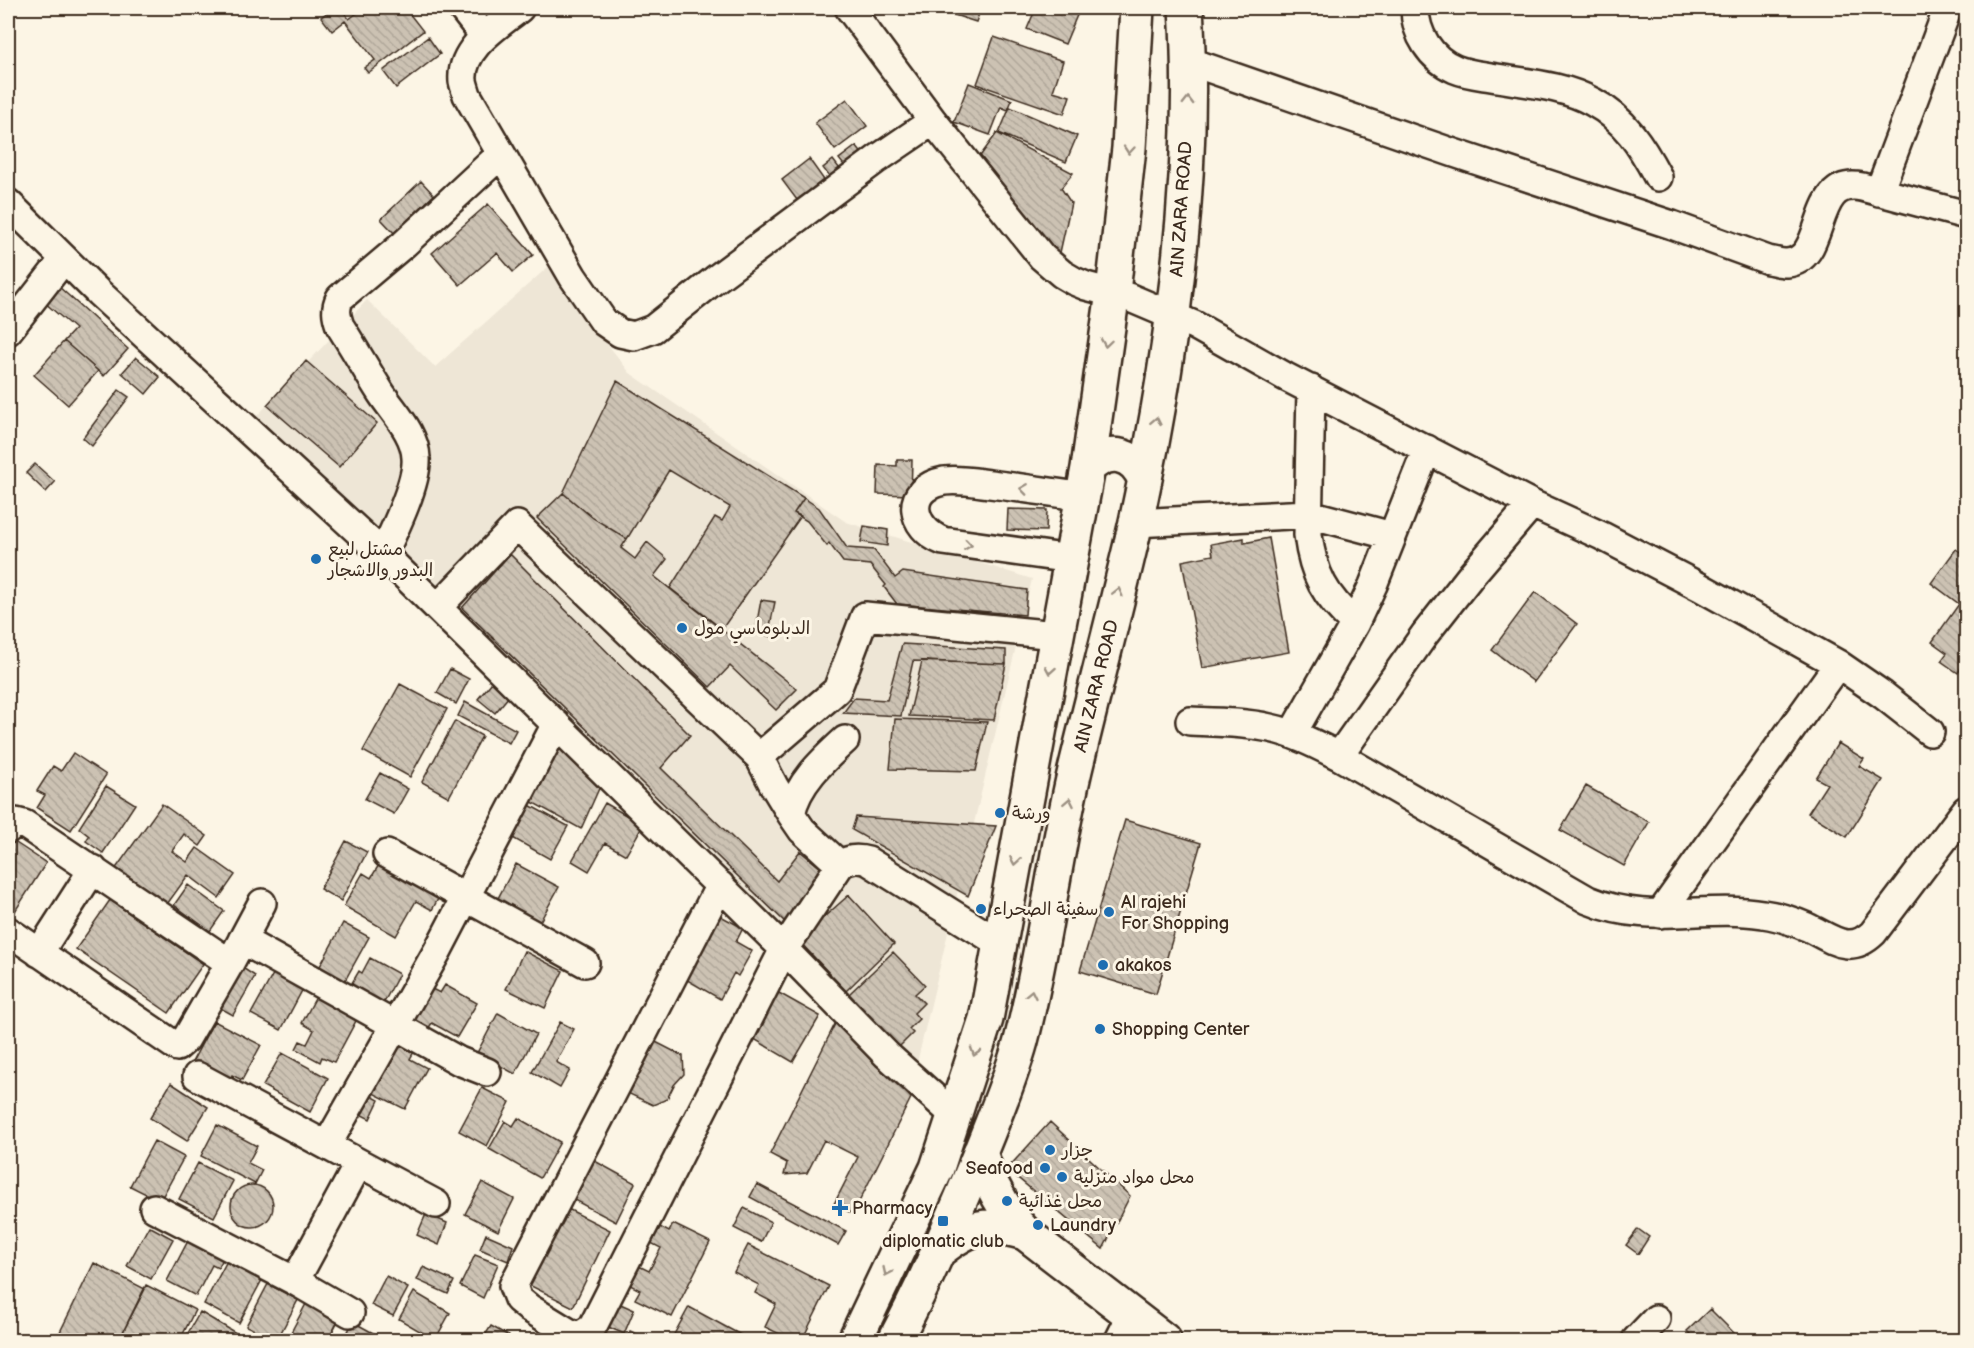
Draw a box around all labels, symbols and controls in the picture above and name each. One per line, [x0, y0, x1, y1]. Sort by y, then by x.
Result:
one-way arrow [1182, 97, 1194, 106]
street label: AIN ZARA ROAD [1166, 141, 1197, 277]
one-way arrow [1123, 145, 1136, 154]
one-way arrow [1100, 339, 1112, 348]
one-way arrow [1149, 416, 1162, 426]
one-way arrow [1020, 483, 1029, 495]
one-way arrow [963, 538, 972, 551]
place label: مشتل لبيع البدور والاشجار [326, 539, 433, 581]
marker: مشتل لبيع البدور والاشجار [309, 552, 323, 566]
one-way arrow [1111, 587, 1124, 597]
place label: الدبلوماسي مول [694, 618, 810, 644]
street label: AIN ZARA ROAD [1070, 618, 1123, 755]
marker: الدبلوماسي مول [675, 621, 689, 635]
one-way arrow [1044, 664, 1057, 674]
one-way arrow [1062, 798, 1075, 808]
place label: ورشة [1012, 803, 1051, 824]
marker: ورشة [993, 806, 1007, 820]
one-way arrow [1009, 857, 1021, 866]
place label: Al rajehi For Shopping [1121, 892, 1229, 934]
place label: سفينة الصحراء [993, 899, 1098, 920]
marker: سفينة الصحراء [974, 902, 988, 916]
marker: Al rajehi For Shopping [1102, 905, 1116, 919]
place label: akakos [1115, 955, 1172, 976]
marker: akakos [1096, 958, 1110, 972]
one-way arrow [1024, 989, 1037, 999]
place label: Shopping Center [1112, 1019, 1250, 1040]
marker: Shopping Center [1093, 1022, 1107, 1036]
one-way arrow [970, 1046, 982, 1057]
place label: جزار [1060, 1140, 1093, 1161]
marker: جزار [1043, 1143, 1057, 1157]
place label: Seafood [966, 1158, 1033, 1179]
marker: Seafood [1038, 1161, 1052, 1175]
place label: محل مواد منزلية [1074, 1167, 1194, 1188]
marker: محل مواد منزلية [1055, 1170, 1069, 1184]
place label: محل غذائية [1019, 1191, 1102, 1212]
marker: محل غذائية [1000, 1194, 1014, 1208]
place label: Pharmacy [852, 1198, 933, 1219]
marker: Pharmacy [833, 1201, 847, 1215]
marker: diplomatic club [936, 1214, 950, 1228]
place label: Laundry [1050, 1215, 1117, 1236]
marker: Laundry [1031, 1218, 1045, 1232]
place label: diplomatic club [882, 1231, 1004, 1252]
one-way arrow [883, 1265, 895, 1276]

